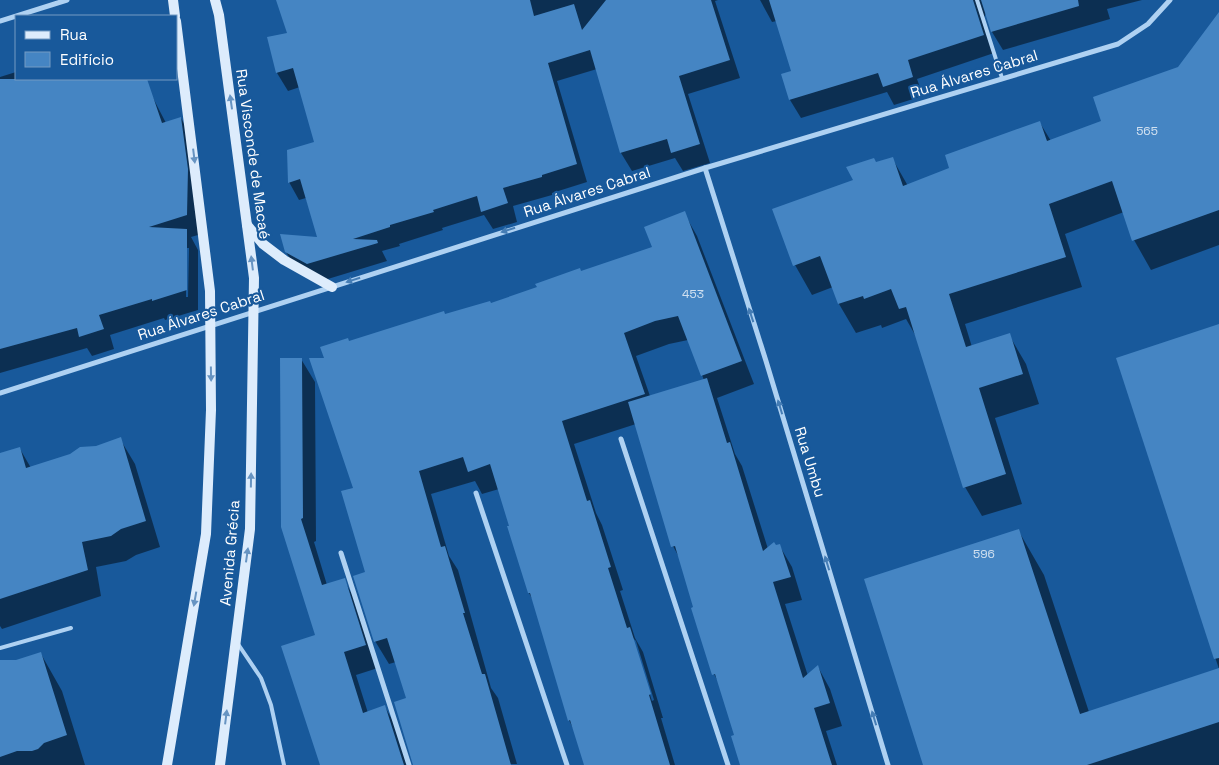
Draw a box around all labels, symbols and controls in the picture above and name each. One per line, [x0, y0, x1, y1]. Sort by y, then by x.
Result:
legend [15, 15, 178, 80]
text: Rua [60, 25, 88, 44]
street label: Rua Álvares Cabral [908, 45, 1040, 102]
text: Edifício [60, 50, 114, 69]
street label: Rua Visconde de Macaé [232, 68, 275, 240]
one-way arrow [226, 94, 234, 110]
house number: 565 [1136, 123, 1158, 139]
one-way arrow [190, 149, 198, 165]
street label: Rua Álvares Cabral [521, 162, 653, 221]
one-way arrow [500, 227, 515, 235]
one-way arrow [248, 255, 256, 271]
one-way arrow [346, 277, 361, 284]
street label: Rua Álvares Cabral [135, 285, 267, 344]
house number: 453 [682, 286, 704, 302]
one-way arrow [747, 307, 755, 322]
one-way arrow [207, 367, 215, 383]
one-way arrow [776, 400, 783, 415]
street label: Rua Umbu [791, 424, 830, 499]
one-way arrow [247, 472, 255, 488]
street label: Avenida Grécia [215, 499, 244, 607]
house number: 596 [973, 546, 995, 562]
one-way arrow [243, 547, 251, 563]
one-way arrow [823, 555, 830, 570]
one-way arrow [191, 591, 199, 607]
one-way arrow [222, 708, 230, 724]
one-way arrow [870, 711, 877, 726]

